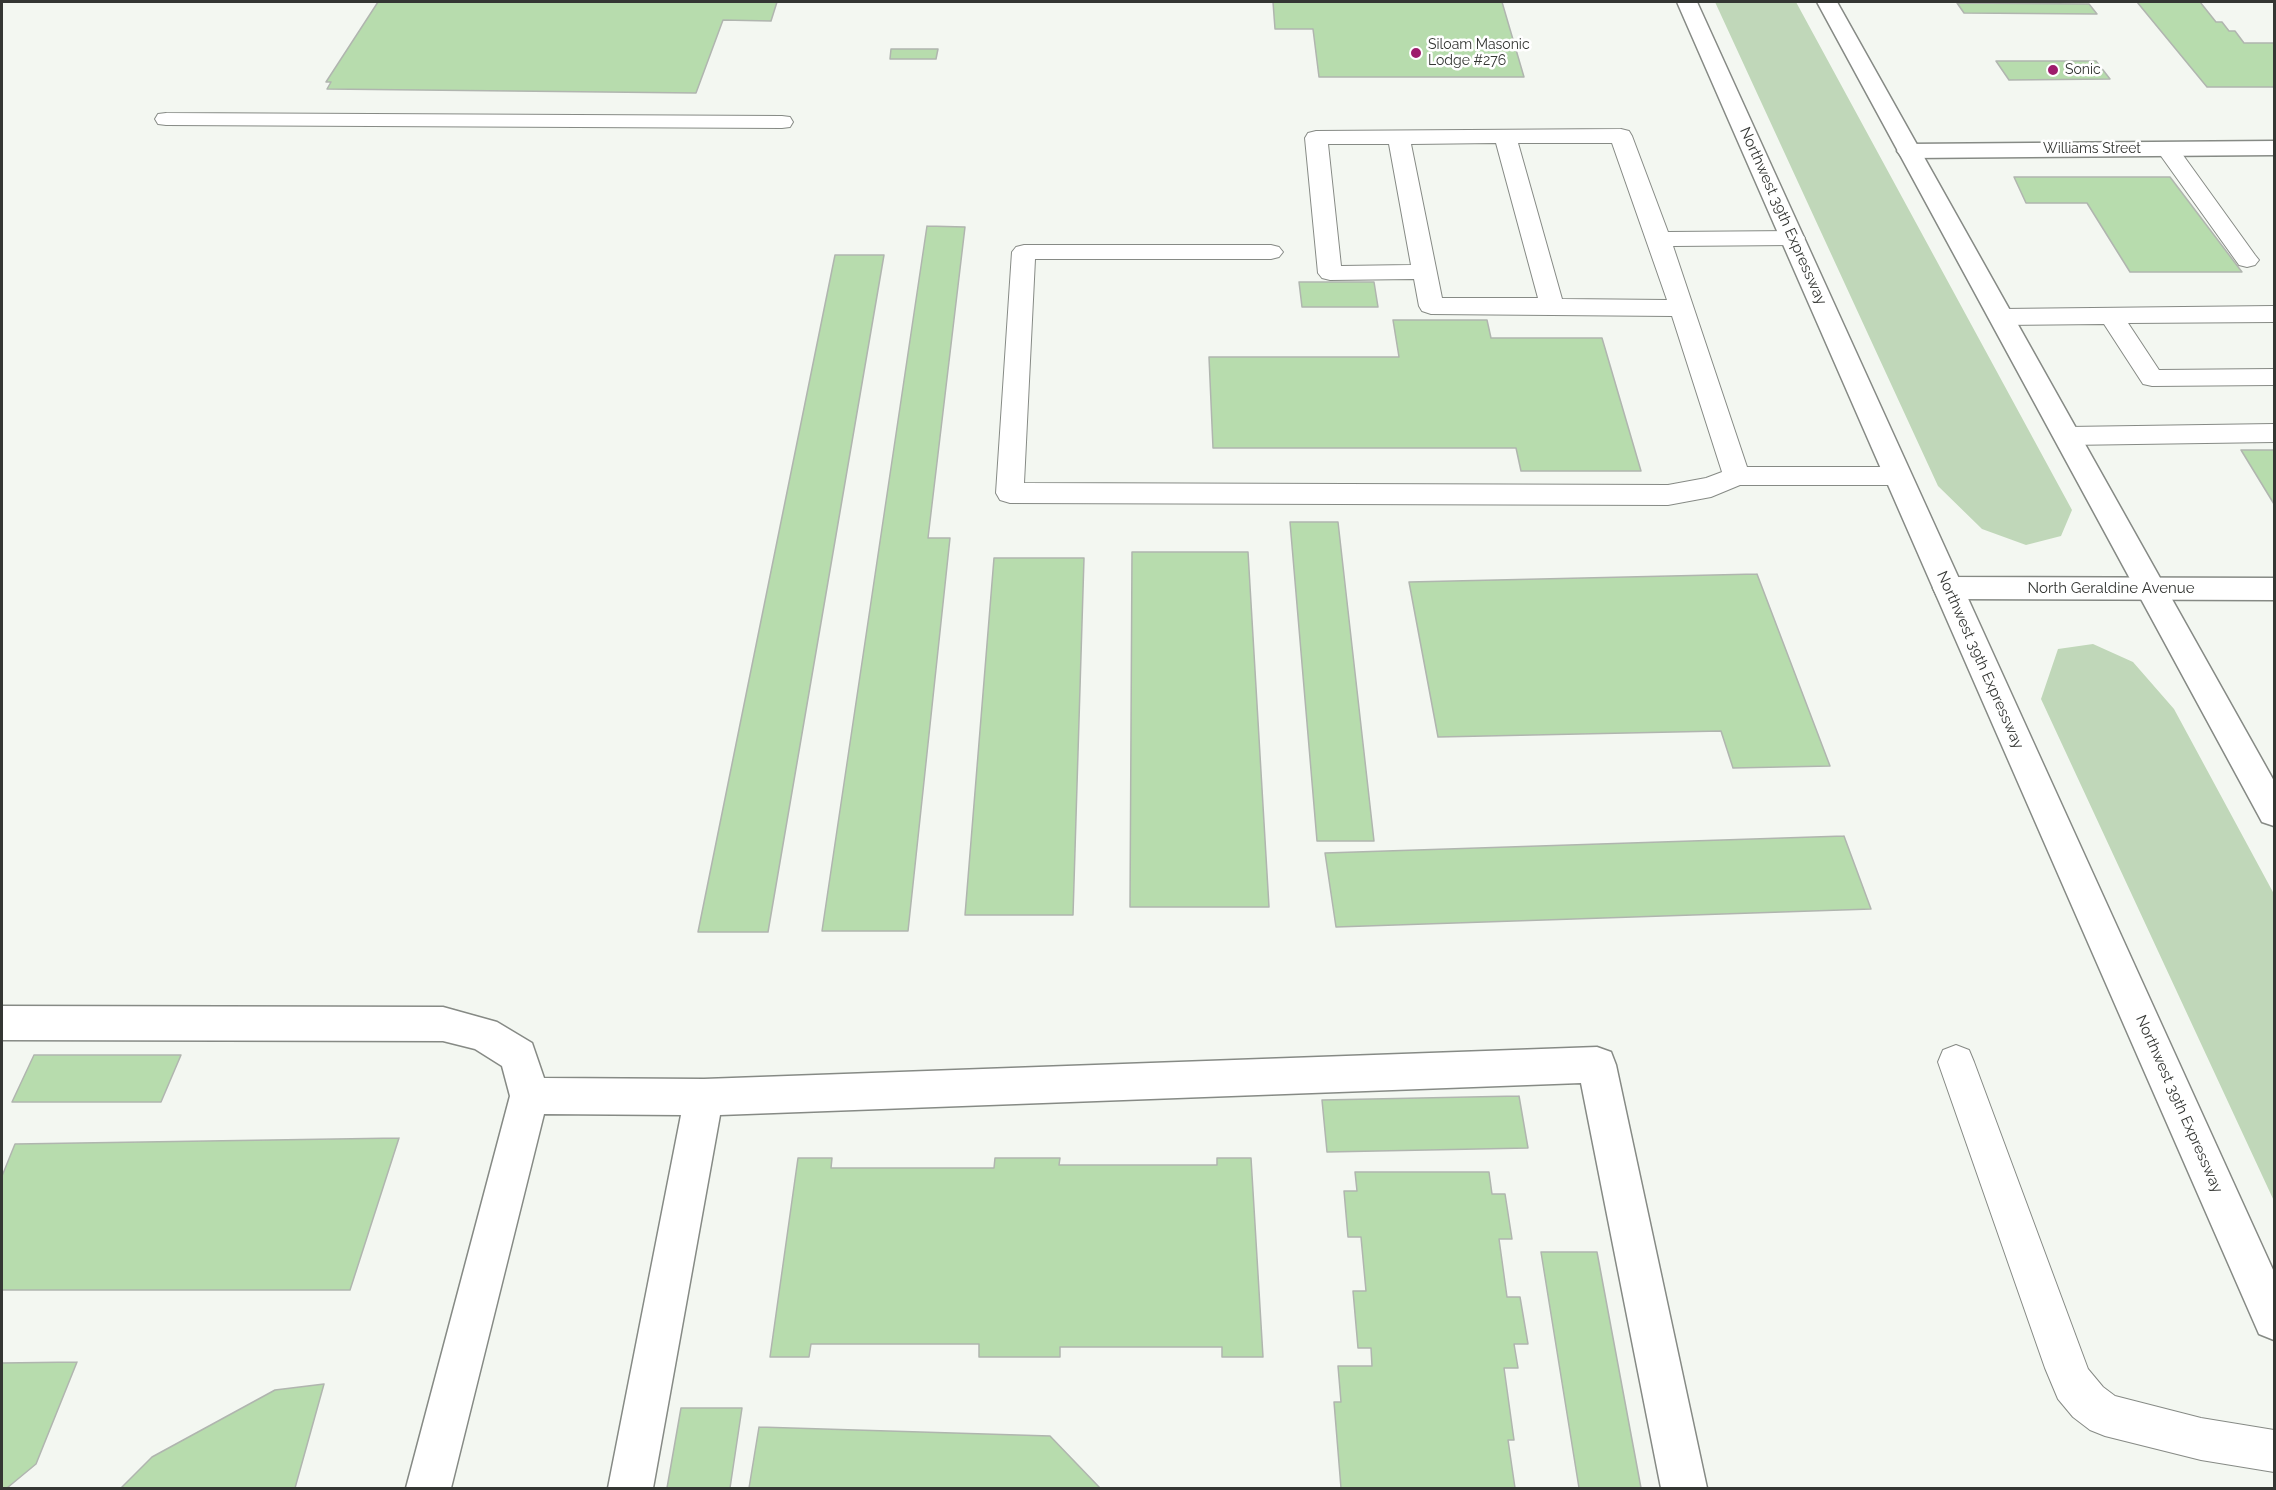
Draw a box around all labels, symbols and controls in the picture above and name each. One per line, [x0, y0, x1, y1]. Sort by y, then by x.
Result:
place label: Siloam Masonic Lodge #276 [1428, 37, 1530, 70]
marker: Siloam Masonic Lodge #276 [1409, 46, 1423, 60]
place label: Sonic [2065, 62, 2101, 78]
marker: Sonic [2046, 63, 2060, 77]
street label: Northwest 39th Expressway [1736, 124, 1830, 308]
street label: Williams Street [2043, 141, 2141, 157]
street label: Northwest 39th Expressway [1933, 568, 2027, 752]
street label: North Geraldine Avenue [2028, 579, 2194, 597]
street label: Northwest 39th Expressway [2132, 1012, 2226, 1196]

